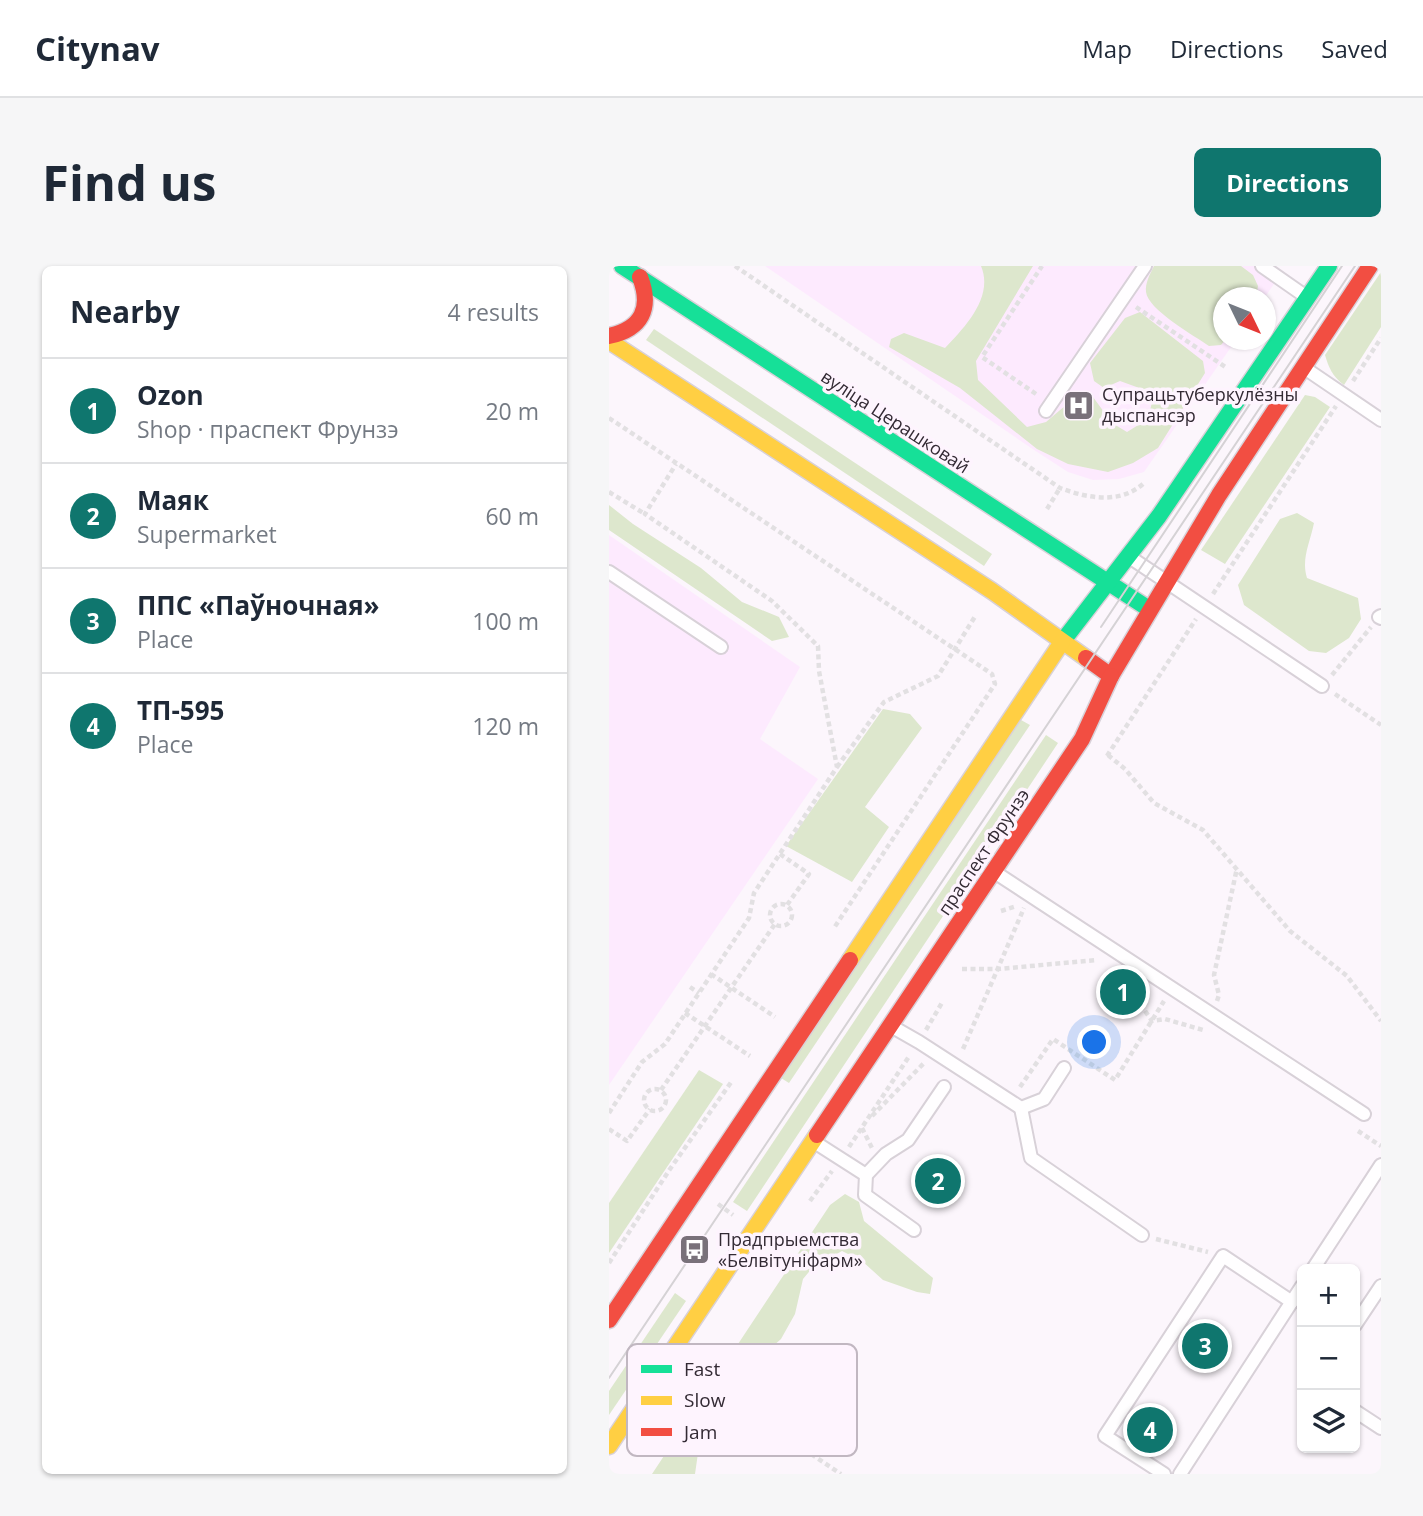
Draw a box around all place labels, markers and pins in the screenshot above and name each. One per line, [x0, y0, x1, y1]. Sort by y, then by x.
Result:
place label: Супрацьтуберкулёзны дыспансэр [1102, 382, 1298, 427]
hospital icon: Супрацьтуберкулёзны дыспансэр [1062, 388, 1096, 422]
pin: 1 [1100, 966, 1146, 1018]
pin: 2 [915, 1155, 961, 1207]
place label: Прадпрыемства «Белвітуніфарм» [718, 1227, 863, 1272]
bus stop icon: Прадпрыемства «Белвітуніфарм» [678, 1233, 712, 1267]
pin: 3 [1182, 1320, 1228, 1372]
pin: 4 [1127, 1404, 1173, 1456]

